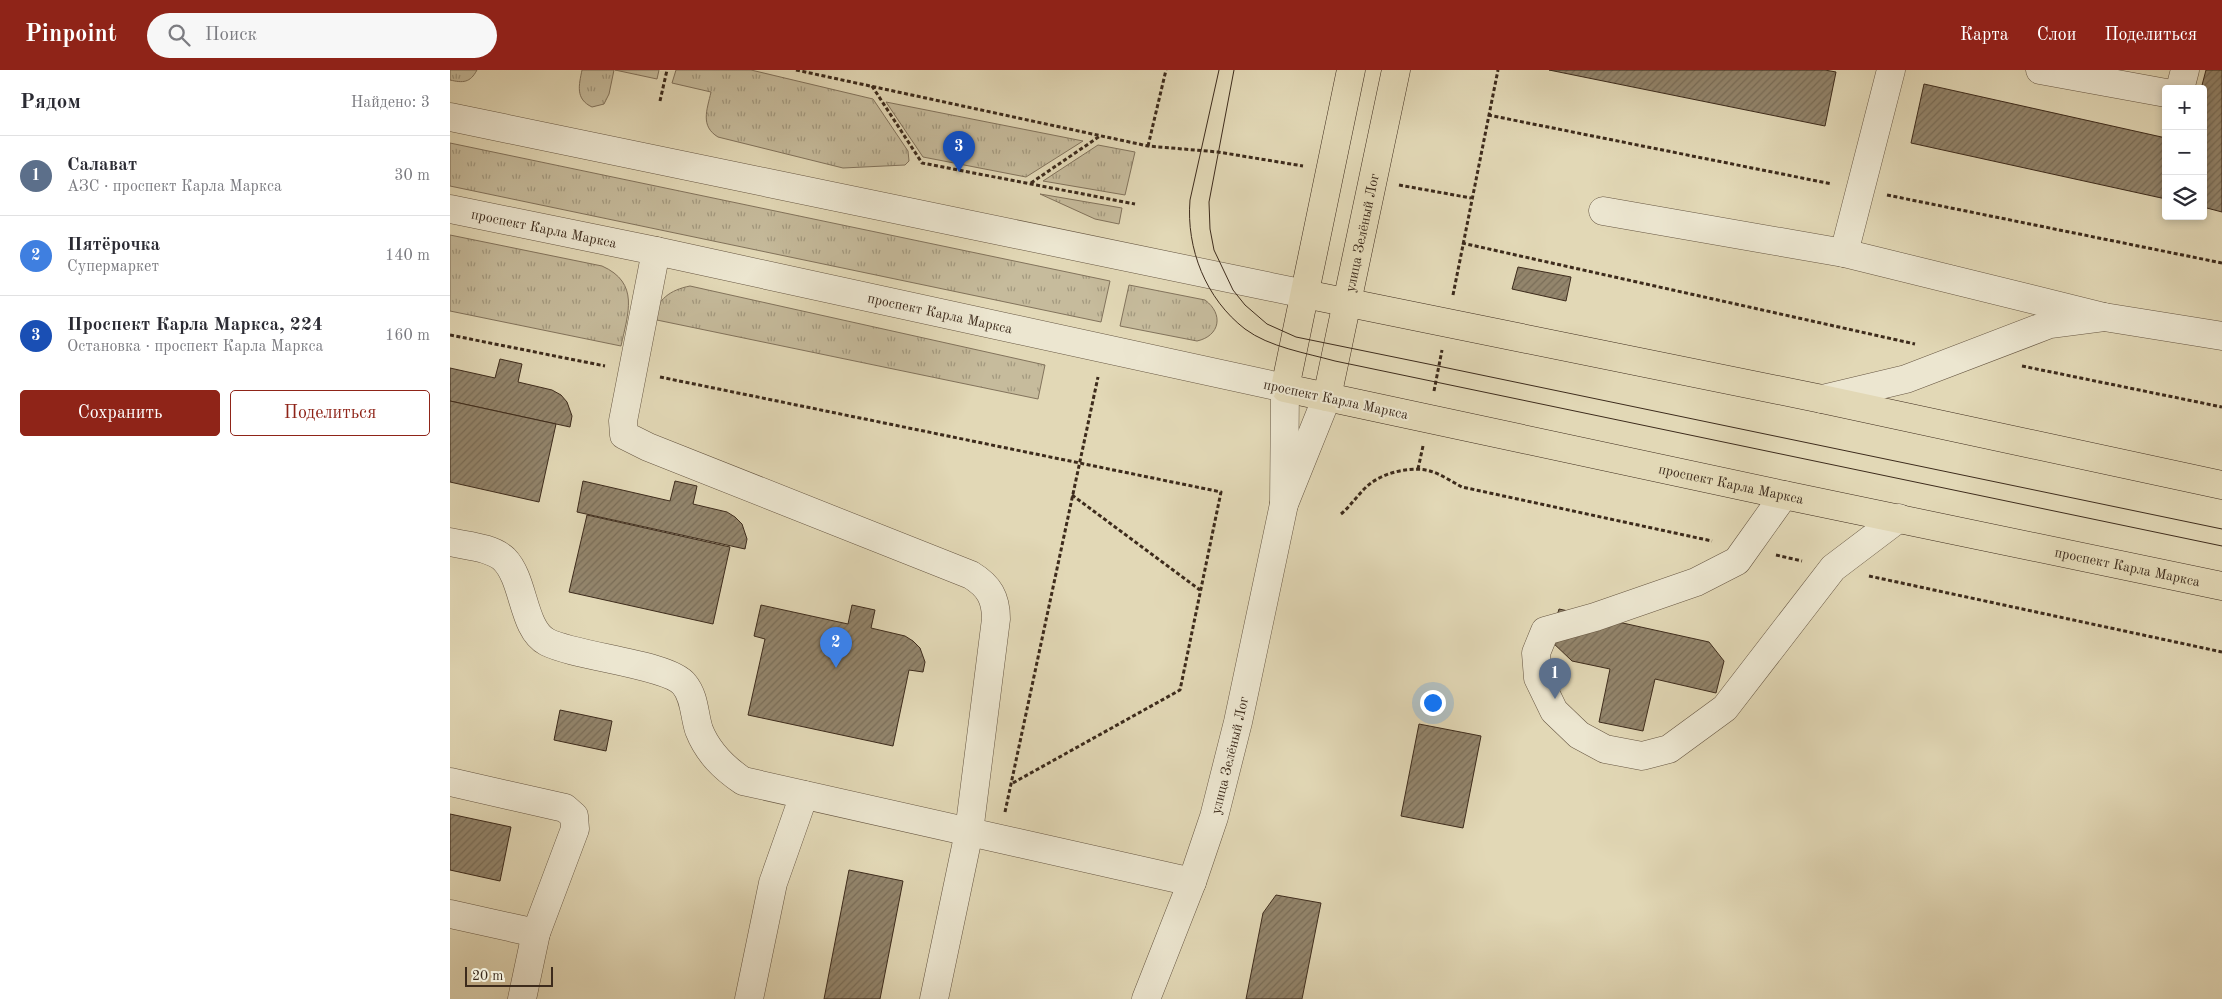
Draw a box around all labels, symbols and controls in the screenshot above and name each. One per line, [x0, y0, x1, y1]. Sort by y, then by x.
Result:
search box [147, 13, 497, 58]
icon: search [165, 21, 193, 49]
text: Pinpoint [25, 23, 117, 47]
text: Поиск [205, 26, 257, 45]
text: Карта [1960, 26, 2009, 44]
text: Слои [2037, 26, 2076, 44]
text: Поделиться [2104, 26, 2197, 44]
map controls [2162, 85, 2207, 220]
button: + [2162, 85, 2207, 130]
text: Рядом [20, 92, 81, 113]
text: Найдено: 3 [351, 95, 430, 111]
button: − [2162, 130, 2207, 175]
pin: 3 [943, 131, 975, 172]
text: Салават [67, 156, 137, 175]
text: 1 [31, 168, 41, 184]
text: 30 m [394, 168, 430, 184]
street label: улица Зелёный Лог [1343, 172, 1382, 293]
button: layers [2162, 175, 2207, 220]
text: АЗС · проспект Карла Маркса [67, 179, 282, 195]
street label: проспект Карла Маркса [470, 208, 618, 251]
text: Пятёрочка [67, 236, 160, 255]
text: 2 [31, 248, 41, 264]
text: 140 m [385, 248, 430, 264]
text: Супермаркет [67, 259, 159, 275]
street label: проспект Карла Маркса [866, 291, 1014, 336]
text: Проспект Карла Маркса, 224 [67, 316, 323, 335]
text: 3 [31, 328, 41, 344]
text: 160 m [385, 328, 430, 344]
text: Остановка · проспект Карла Маркса [67, 339, 323, 355]
street label: проспект Карла Маркса [1262, 378, 1410, 422]
button: Сохранить [20, 390, 220, 436]
button: Поделиться [230, 390, 430, 436]
street label: проспект Карла Маркса [1657, 462, 1805, 507]
street label: проспект Карла Маркса [2053, 545, 2201, 589]
pin: 2 [820, 627, 852, 668]
pin: 1 [1539, 658, 1571, 699]
your location [1420, 690, 1446, 716]
street label: улица Зелёный Лог [1209, 695, 1251, 816]
scale bar [465, 964, 552, 987]
text: 20 m [472, 969, 503, 983]

